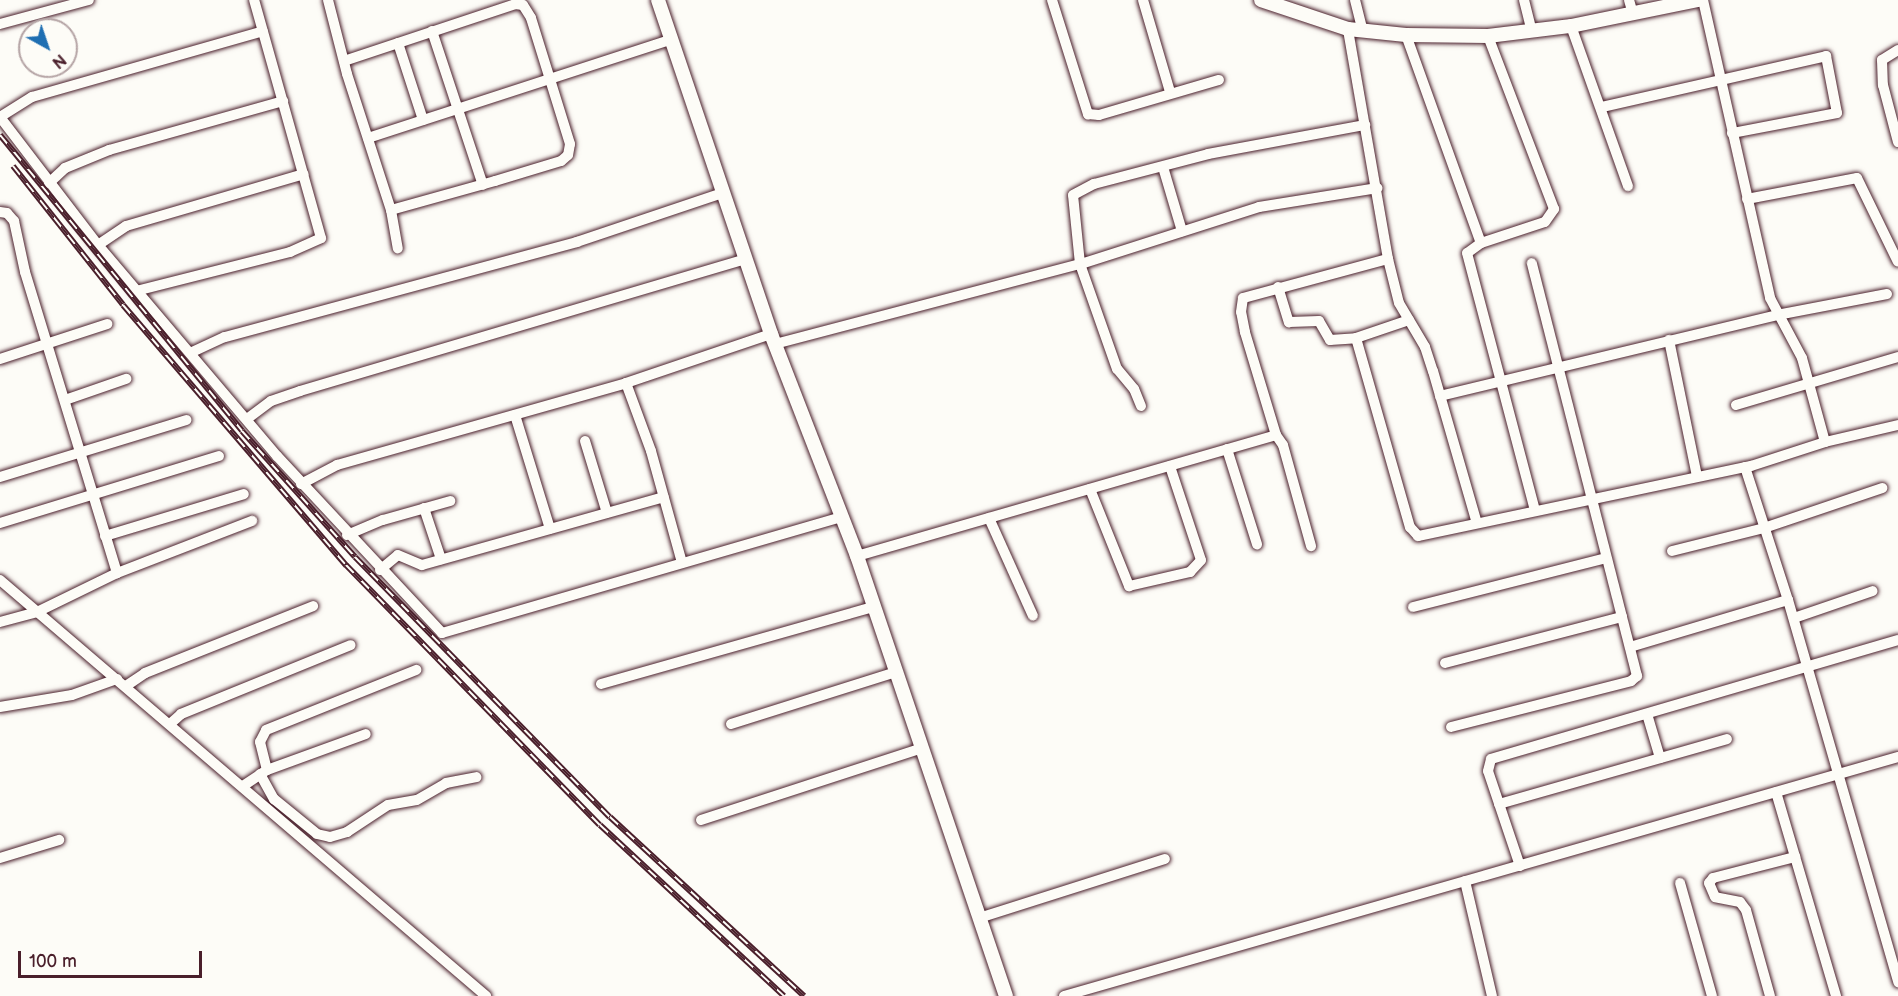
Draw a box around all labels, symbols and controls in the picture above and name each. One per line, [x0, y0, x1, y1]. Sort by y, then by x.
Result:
north arrow [18, 18, 78, 78]
text: N [48, 49, 69, 72]
scale bar [21, 939, 206, 977]
text: 100 m [29, 951, 77, 972]

